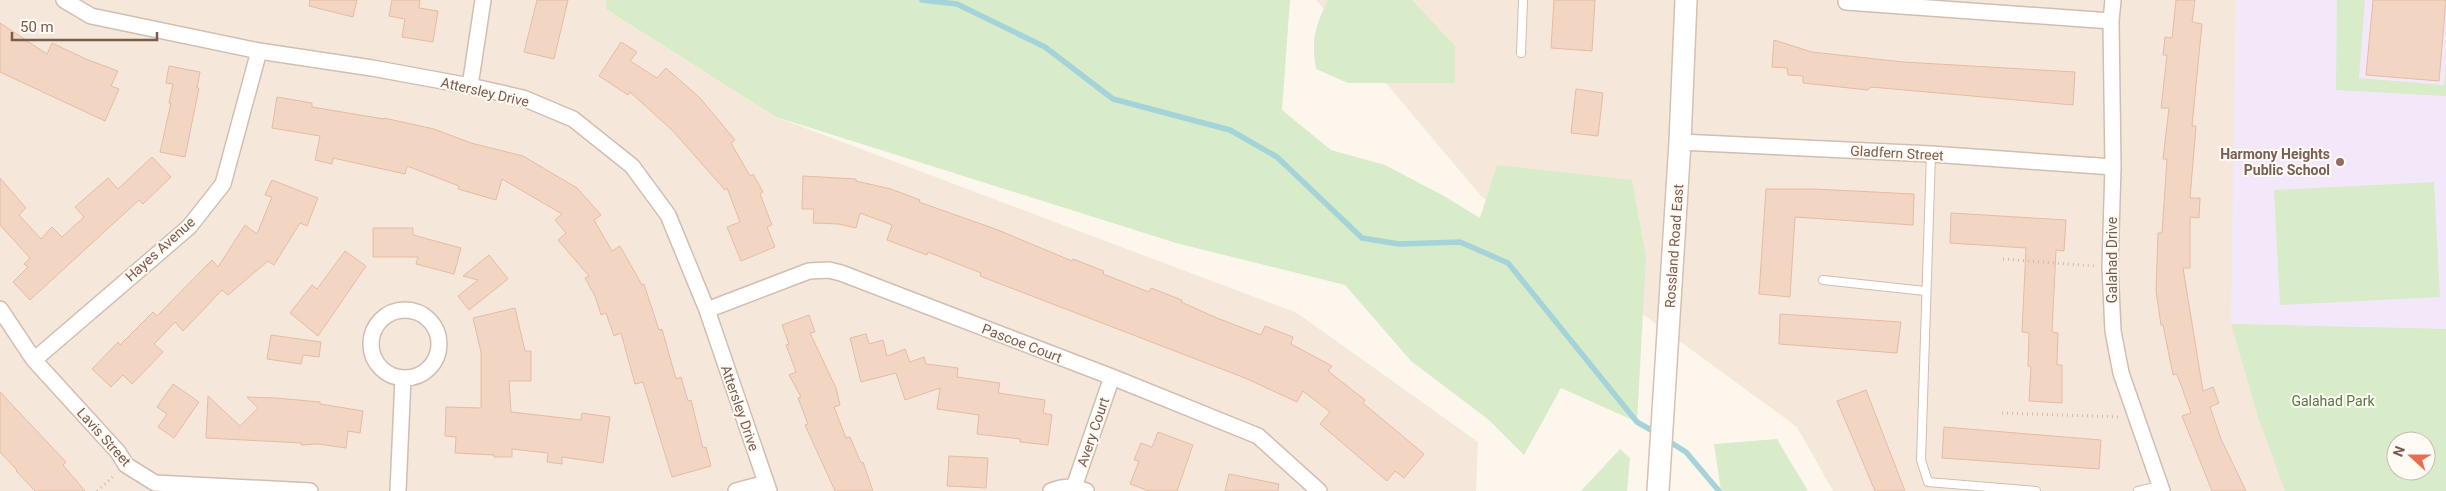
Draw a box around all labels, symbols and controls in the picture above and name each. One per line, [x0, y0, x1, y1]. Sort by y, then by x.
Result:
scale bar [12, 10, 158, 42]
text: 50 m [20, 18, 54, 36]
street label: Attersley Drive [439, 74, 531, 110]
street label: Gladfern Street [1850, 143, 1945, 163]
place label: Harmony Heights Public School [2220, 146, 2330, 178]
marker: Harmony Heights Public School [2334, 156, 2346, 168]
street label: Rossland Road East [1662, 183, 1686, 308]
street label: Hayes Avenue [122, 214, 198, 284]
street label: Galahad Drive [2104, 217, 2120, 303]
street label: Pascoe Court [980, 320, 1065, 366]
street label: Attersley Drive [718, 363, 762, 453]
park label: Galahad Park [2291, 393, 2375, 409]
street label: Avery Court [1074, 395, 1112, 469]
street label: Lavis Street [74, 405, 135, 470]
north arrow [2386, 431, 2436, 481]
text: N [2390, 444, 2408, 459]

